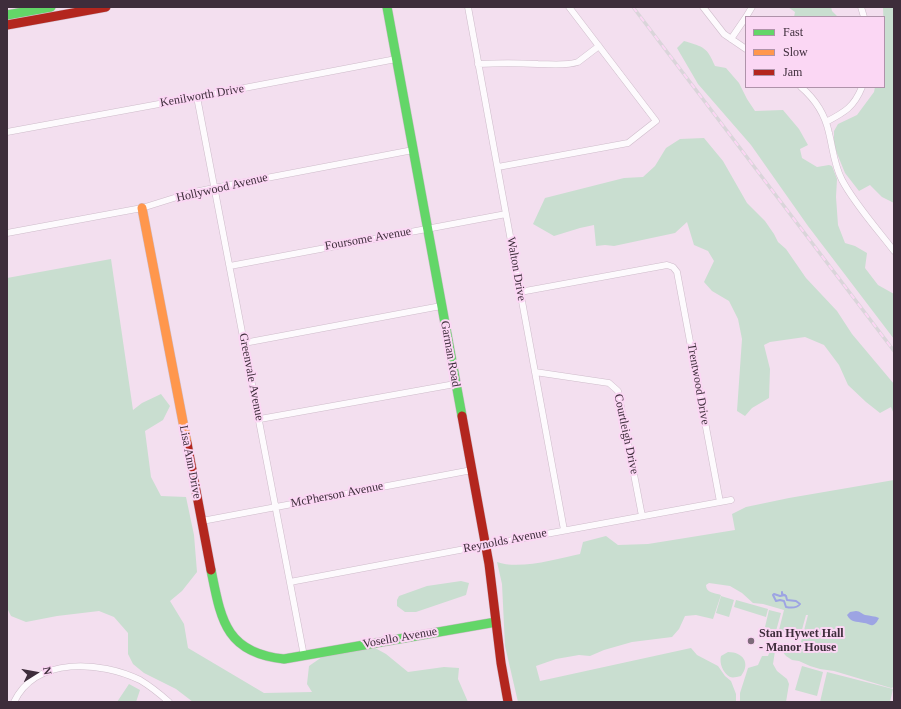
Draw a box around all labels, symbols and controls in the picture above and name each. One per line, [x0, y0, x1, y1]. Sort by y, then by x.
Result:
legend [745, 16, 885, 88]
text: Fast [783, 25, 803, 39]
text: Slow [783, 45, 808, 59]
text: Jam [783, 65, 802, 79]
street label: Kenilworth Drive [159, 82, 245, 110]
street label: Hollywood Avenue [175, 170, 269, 206]
street label: Foursome Avenue [324, 224, 412, 254]
street label: Walton Drive [503, 236, 529, 302]
street label: Garman Road [437, 320, 463, 388]
street label: Greenvale Avenue [235, 332, 267, 422]
street label: Trentwood Drive [684, 342, 712, 426]
street label: Courtleigh Drive [610, 393, 642, 475]
street label: Lisa Ann Drive [176, 424, 204, 500]
street label: McPherson Avenue [289, 479, 385, 511]
street label: Reynolds Avenue [462, 526, 548, 556]
street label: Vosello Avenue [362, 624, 438, 652]
place label: Stan Hywet Hall - Manor House [759, 627, 844, 655]
marker: Stan Hywet Hall - Manor House [746, 636, 756, 646]
north arrow [16, 653, 56, 693]
text: N [41, 666, 54, 676]

